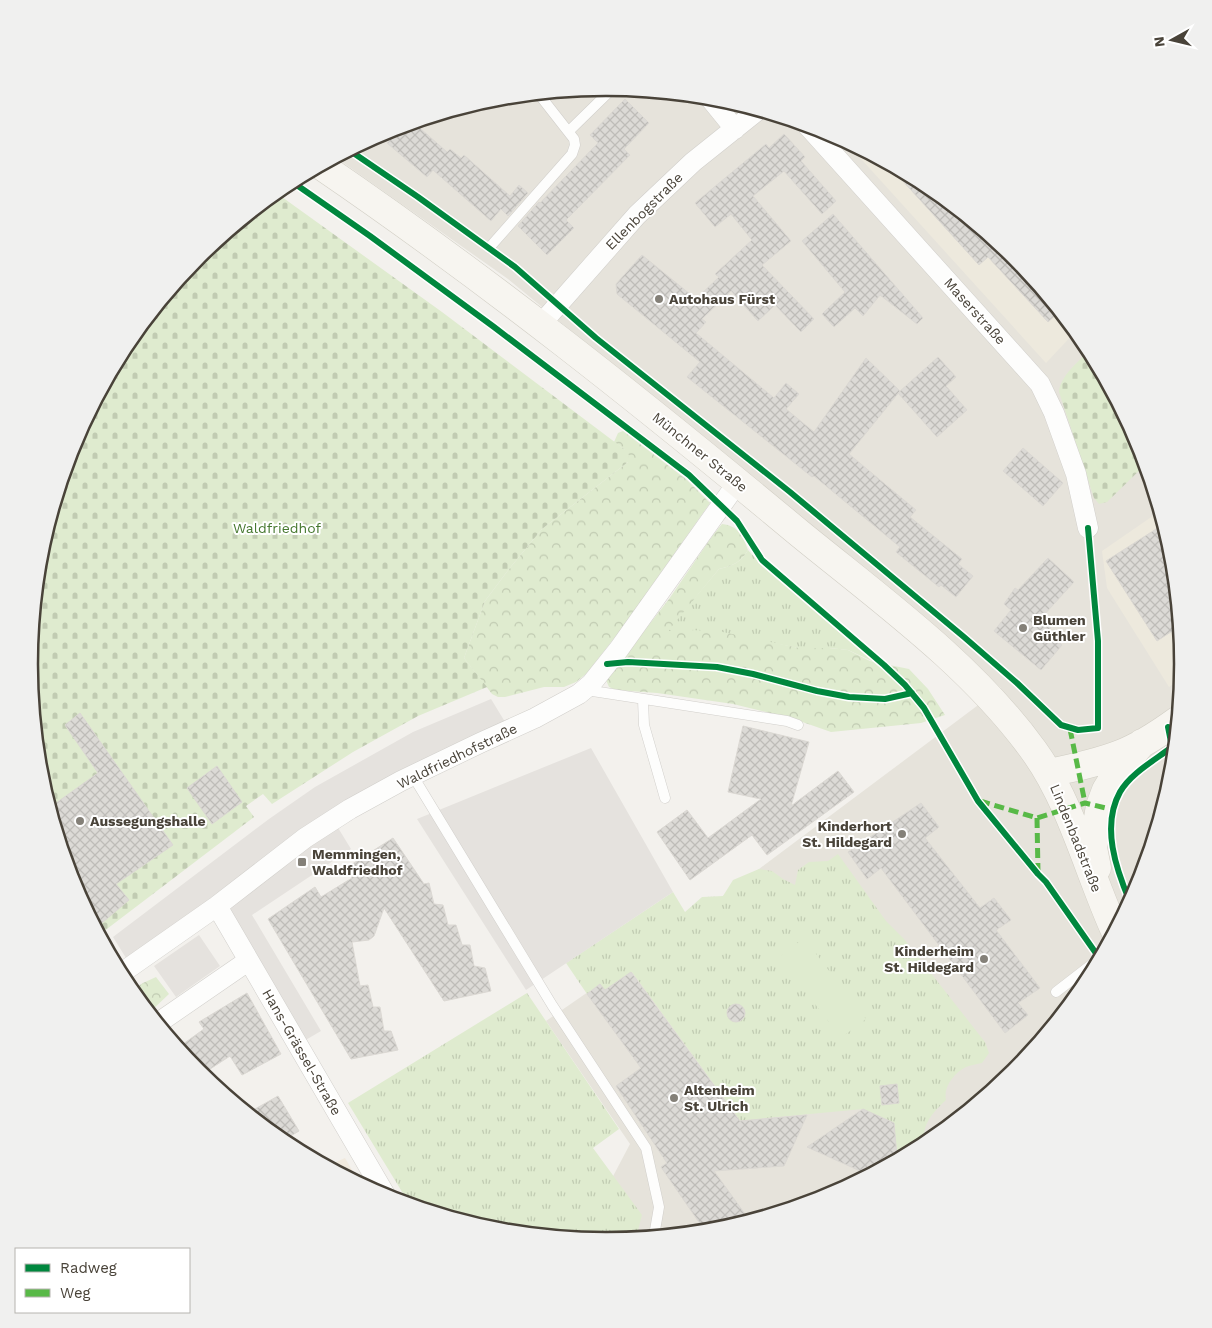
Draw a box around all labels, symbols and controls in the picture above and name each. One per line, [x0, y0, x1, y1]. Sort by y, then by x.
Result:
north arrow [1147, 15, 1197, 65]
text: N [1150, 36, 1168, 48]
street label: Ellenbogstraße [602, 169, 686, 253]
street label: Maserstraße [941, 274, 1009, 348]
place label: Autohaus Fürst [669, 291, 775, 307]
marker: Autohaus Fürst [653, 293, 665, 305]
street label: Münchner Straße [649, 409, 751, 495]
park label: Waldfriedhof [233, 520, 322, 536]
place label: Blumen Güthler [1033, 612, 1086, 644]
marker: Blumen Güthler [1017, 622, 1029, 634]
street label: Waldfriedhofstraße [394, 720, 520, 792]
street label: Lindenbadstraße [1047, 782, 1105, 894]
place label: Aussegungshalle [90, 813, 206, 829]
marker: Aussegungshalle [74, 815, 86, 827]
place label: Kinderhort St. Hildegard [802, 818, 892, 850]
marker: Kinderhort St. Hildegard [896, 828, 908, 840]
place label: Memmingen, Waldfriedhof [312, 846, 403, 878]
marker: Memmingen, Waldfriedhof [296, 856, 308, 868]
place label: Kinderheim St. Hildegard [884, 943, 974, 975]
marker: Kinderheim St. Hildegard [978, 953, 990, 965]
street label: Hans-Grässel-Straße [259, 986, 345, 1118]
place label: Altenheim St. Ulrich [684, 1082, 755, 1114]
marker: Altenheim St. Ulrich [668, 1092, 680, 1104]
legend [15, 1248, 190, 1313]
text: Radweg [60, 1259, 117, 1277]
text: Weg [60, 1284, 91, 1302]

